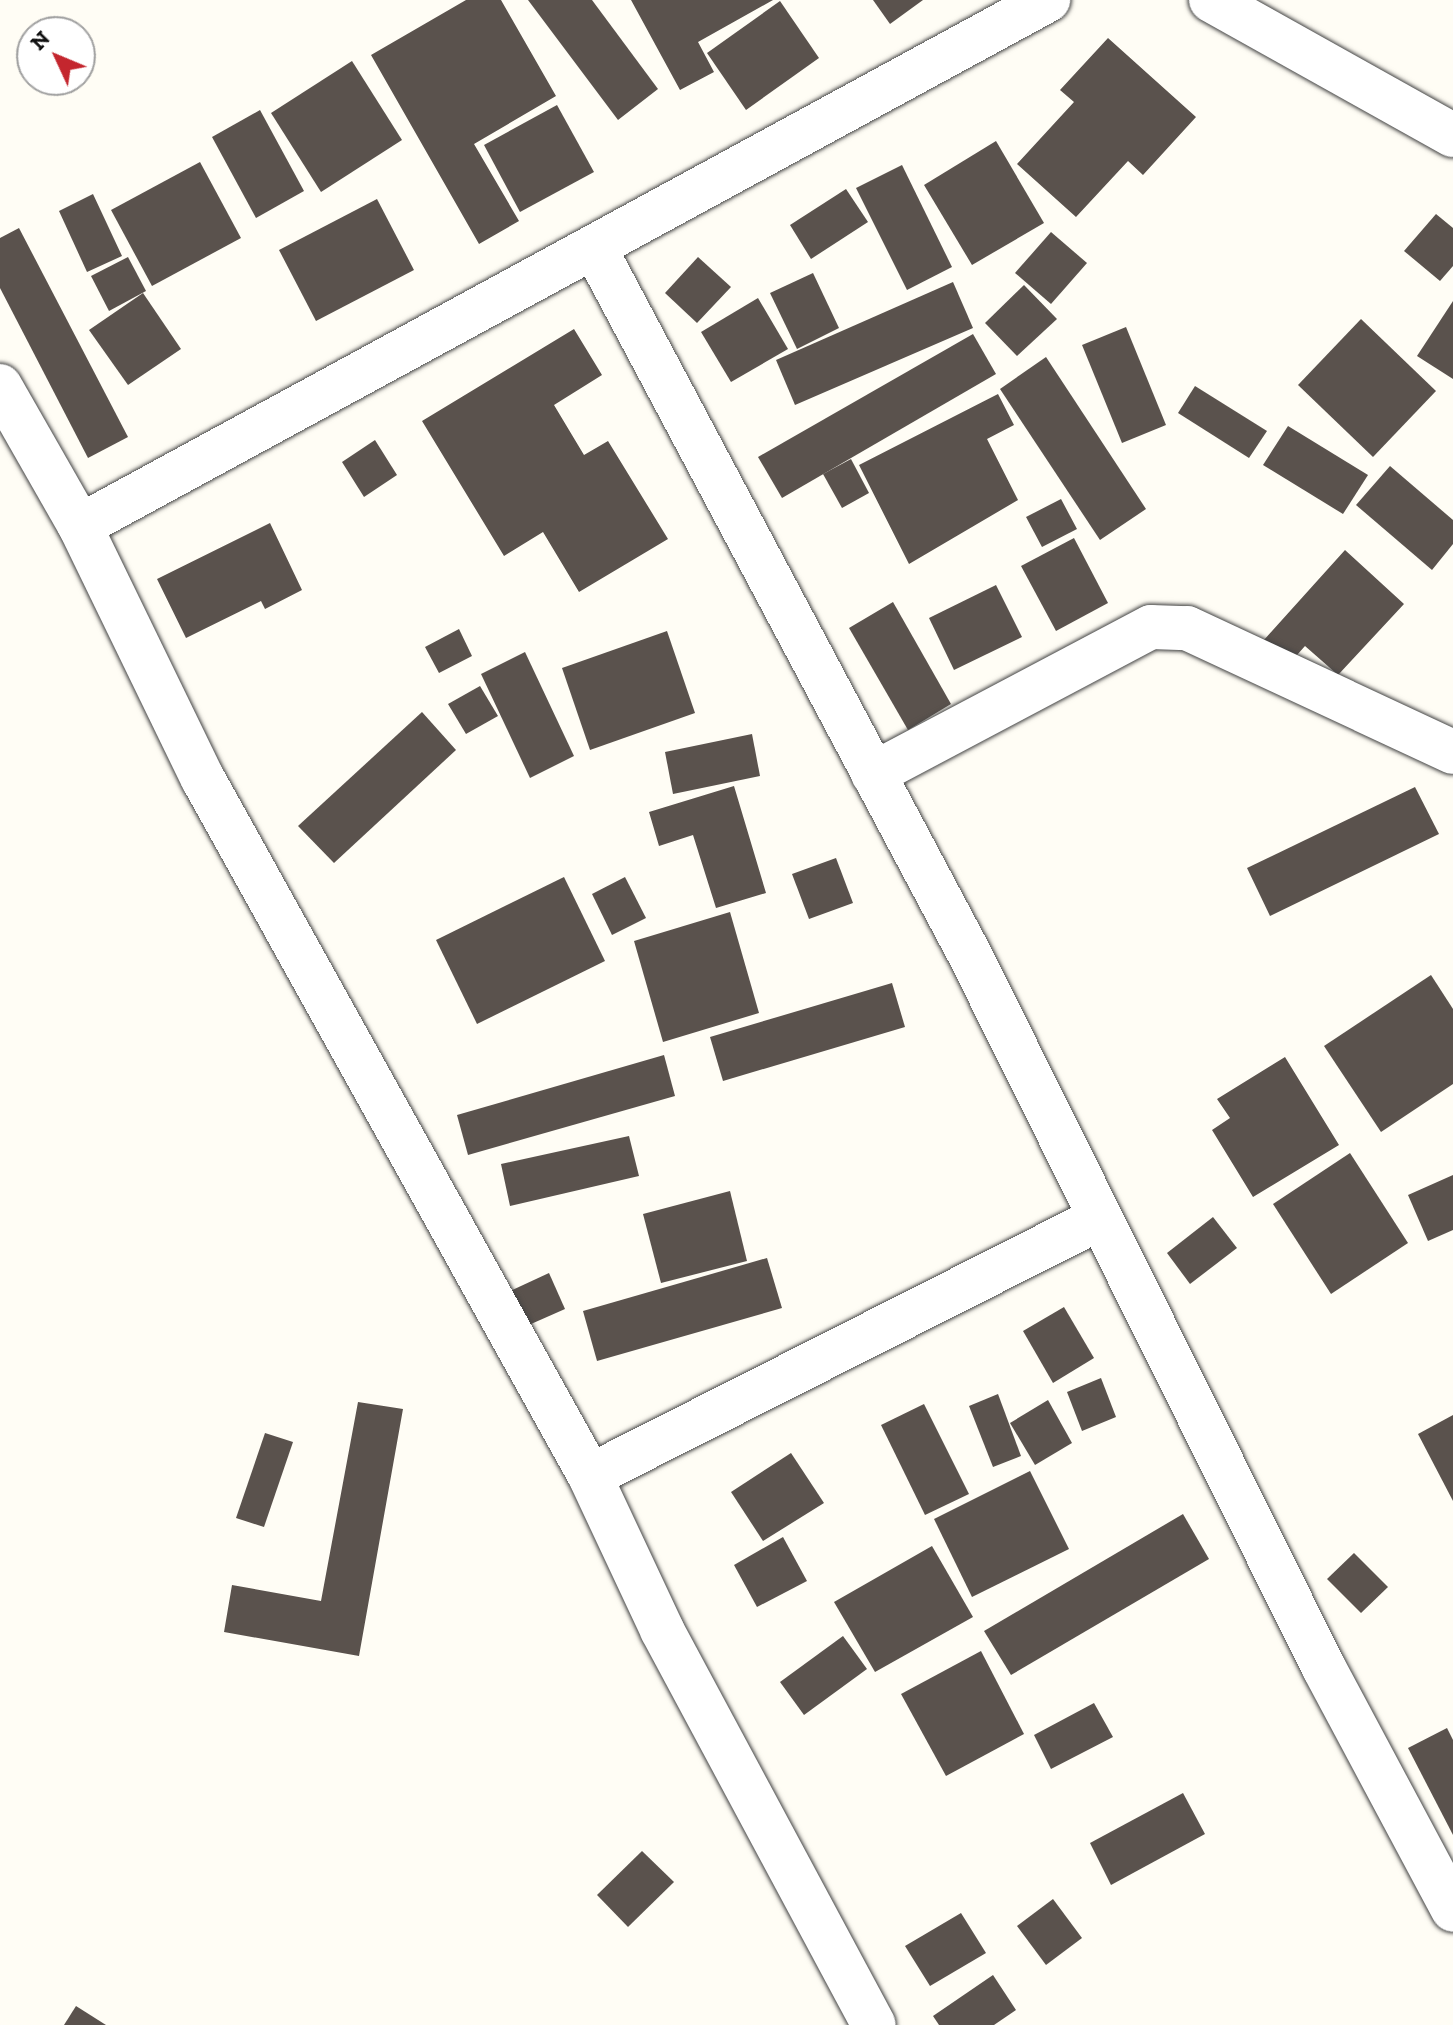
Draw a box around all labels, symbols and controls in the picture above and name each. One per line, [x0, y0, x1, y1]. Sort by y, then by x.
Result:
north arrow [16, 16, 96, 96]
text: N [24, 25, 55, 56]

